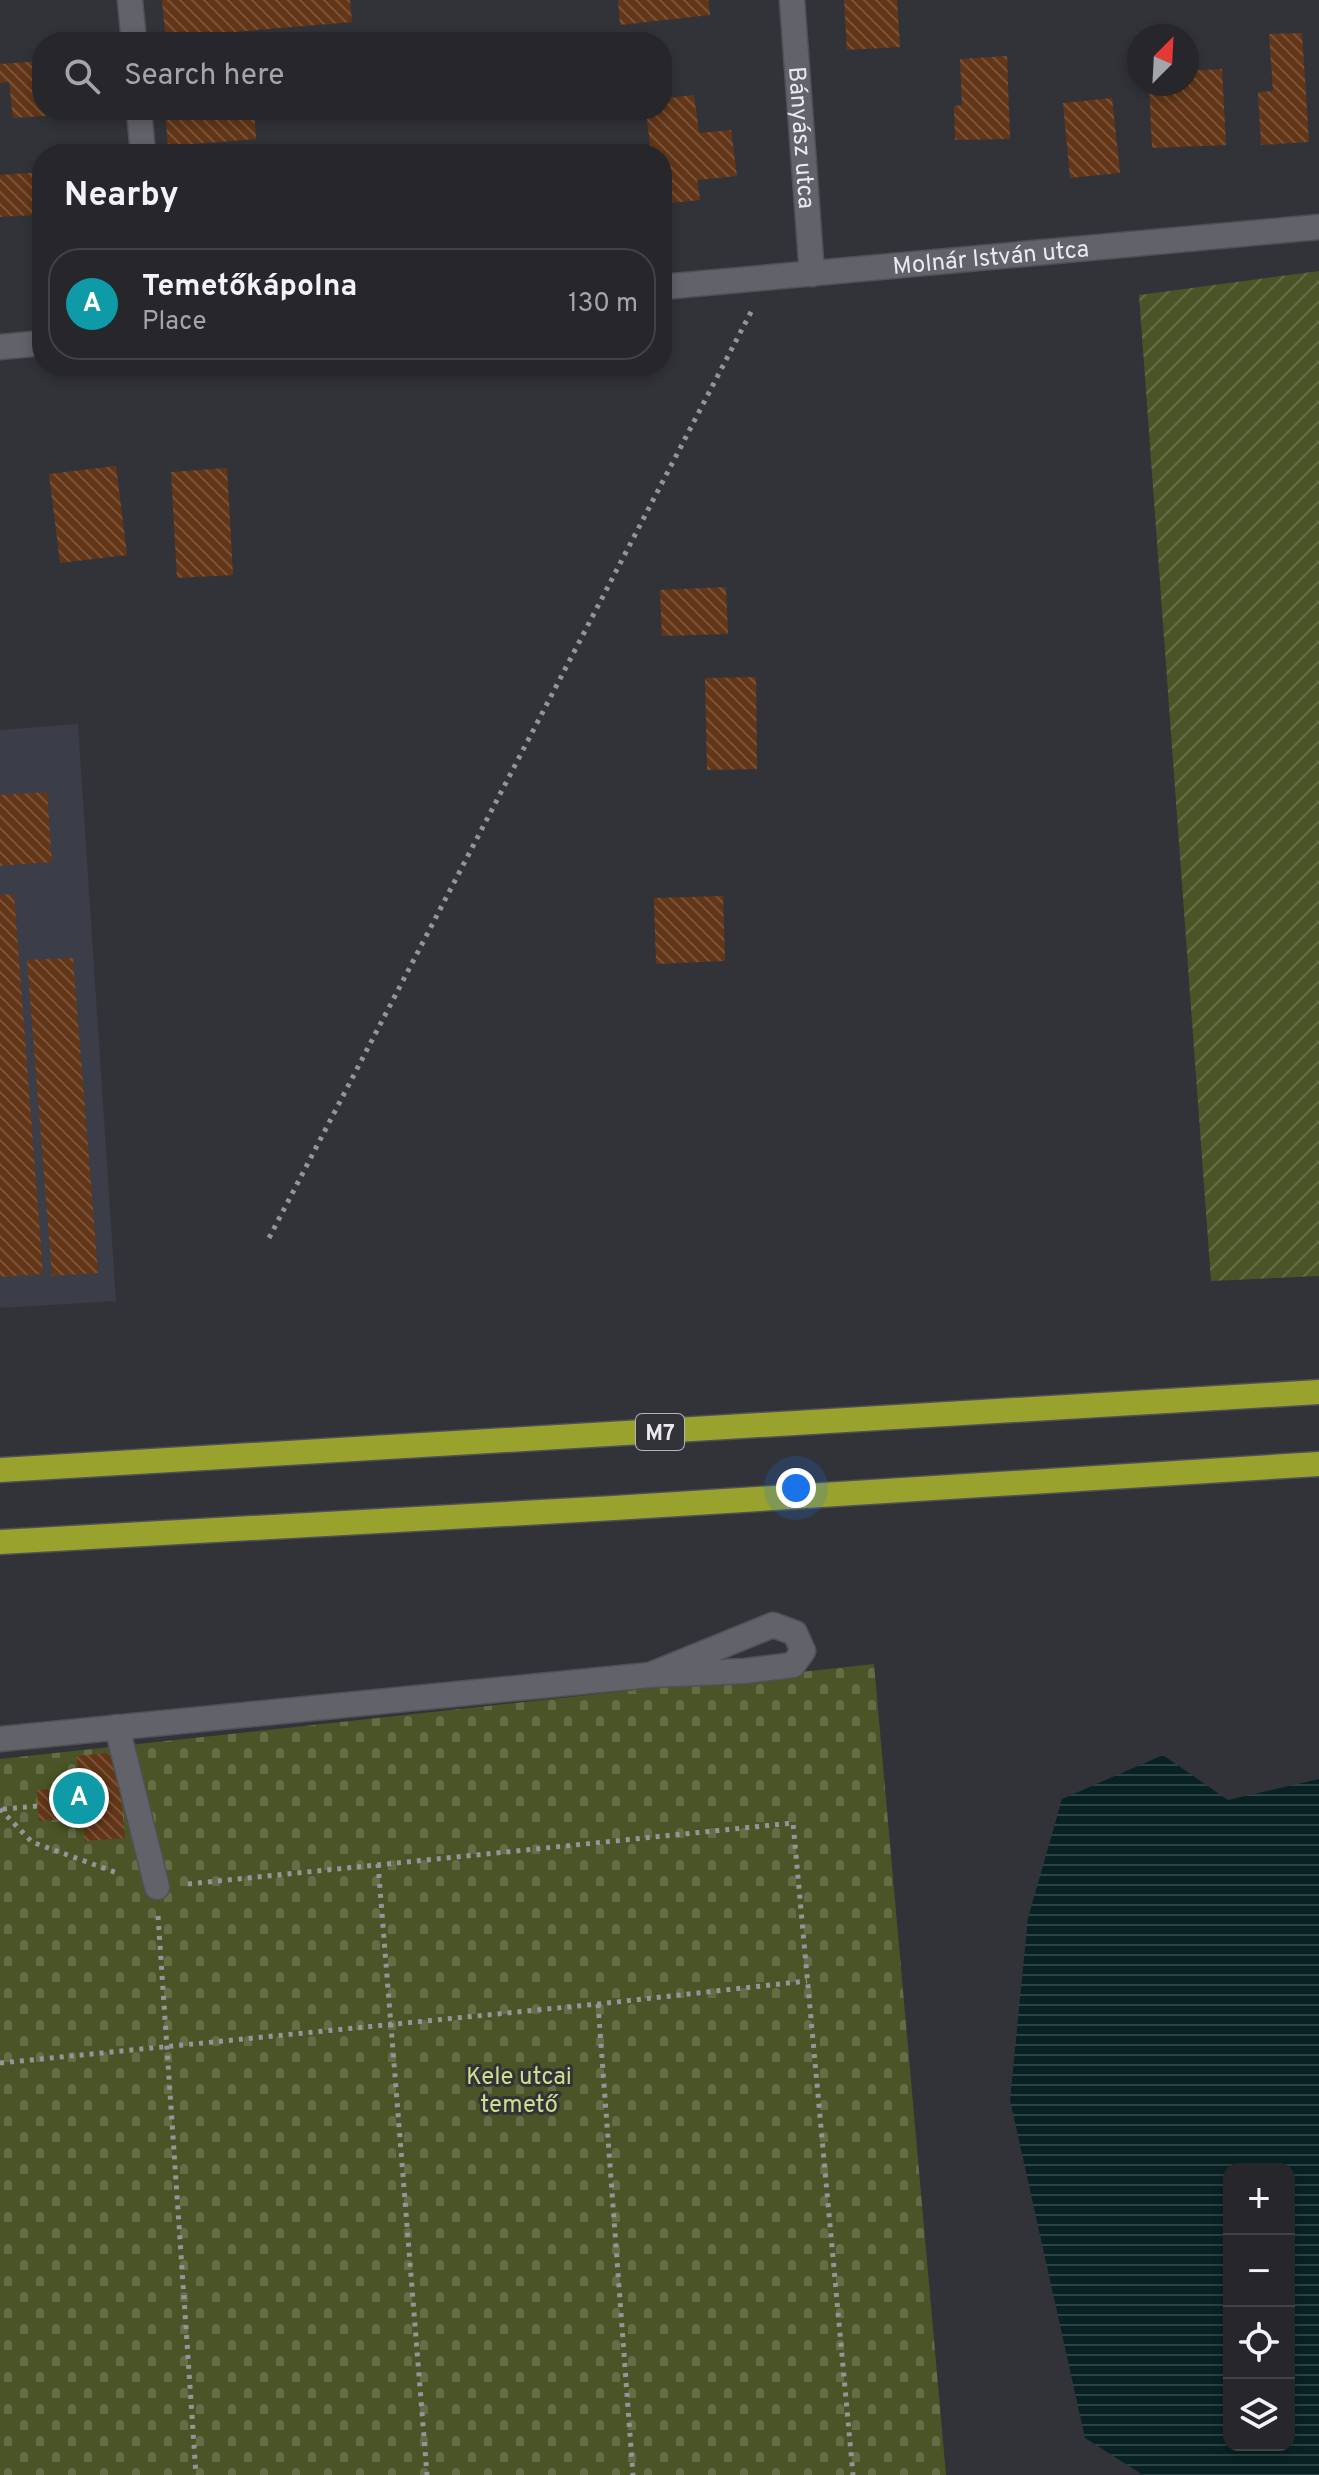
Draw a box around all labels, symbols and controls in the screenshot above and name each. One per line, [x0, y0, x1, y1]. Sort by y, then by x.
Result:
north arrow [1127, 24, 1199, 96]
search box [32, 32, 672, 120]
icon: search [60, 54, 104, 98]
text: Search here [124, 58, 284, 95]
street label: Bányász utca [780, 66, 820, 210]
text: Nearby [64, 175, 179, 218]
street label: Molnár István utca [891, 235, 1090, 283]
text: Temetőkápolna [142, 269, 357, 306]
text: A [83, 288, 101, 321]
text: 130 m [568, 288, 638, 321]
text: Place [142, 306, 206, 339]
road number: M7 [636, 1414, 684, 1450]
your location [776, 1468, 816, 1508]
pin: A [53, 1768, 105, 1828]
park label: Kele utcai temető [466, 2063, 572, 2121]
map controls [1223, 2163, 1295, 2451]
button: + [1223, 2163, 1295, 2235]
button: − [1223, 2235, 1295, 2307]
button: locate [1223, 2307, 1295, 2379]
button: layers [1223, 2379, 1295, 2451]

